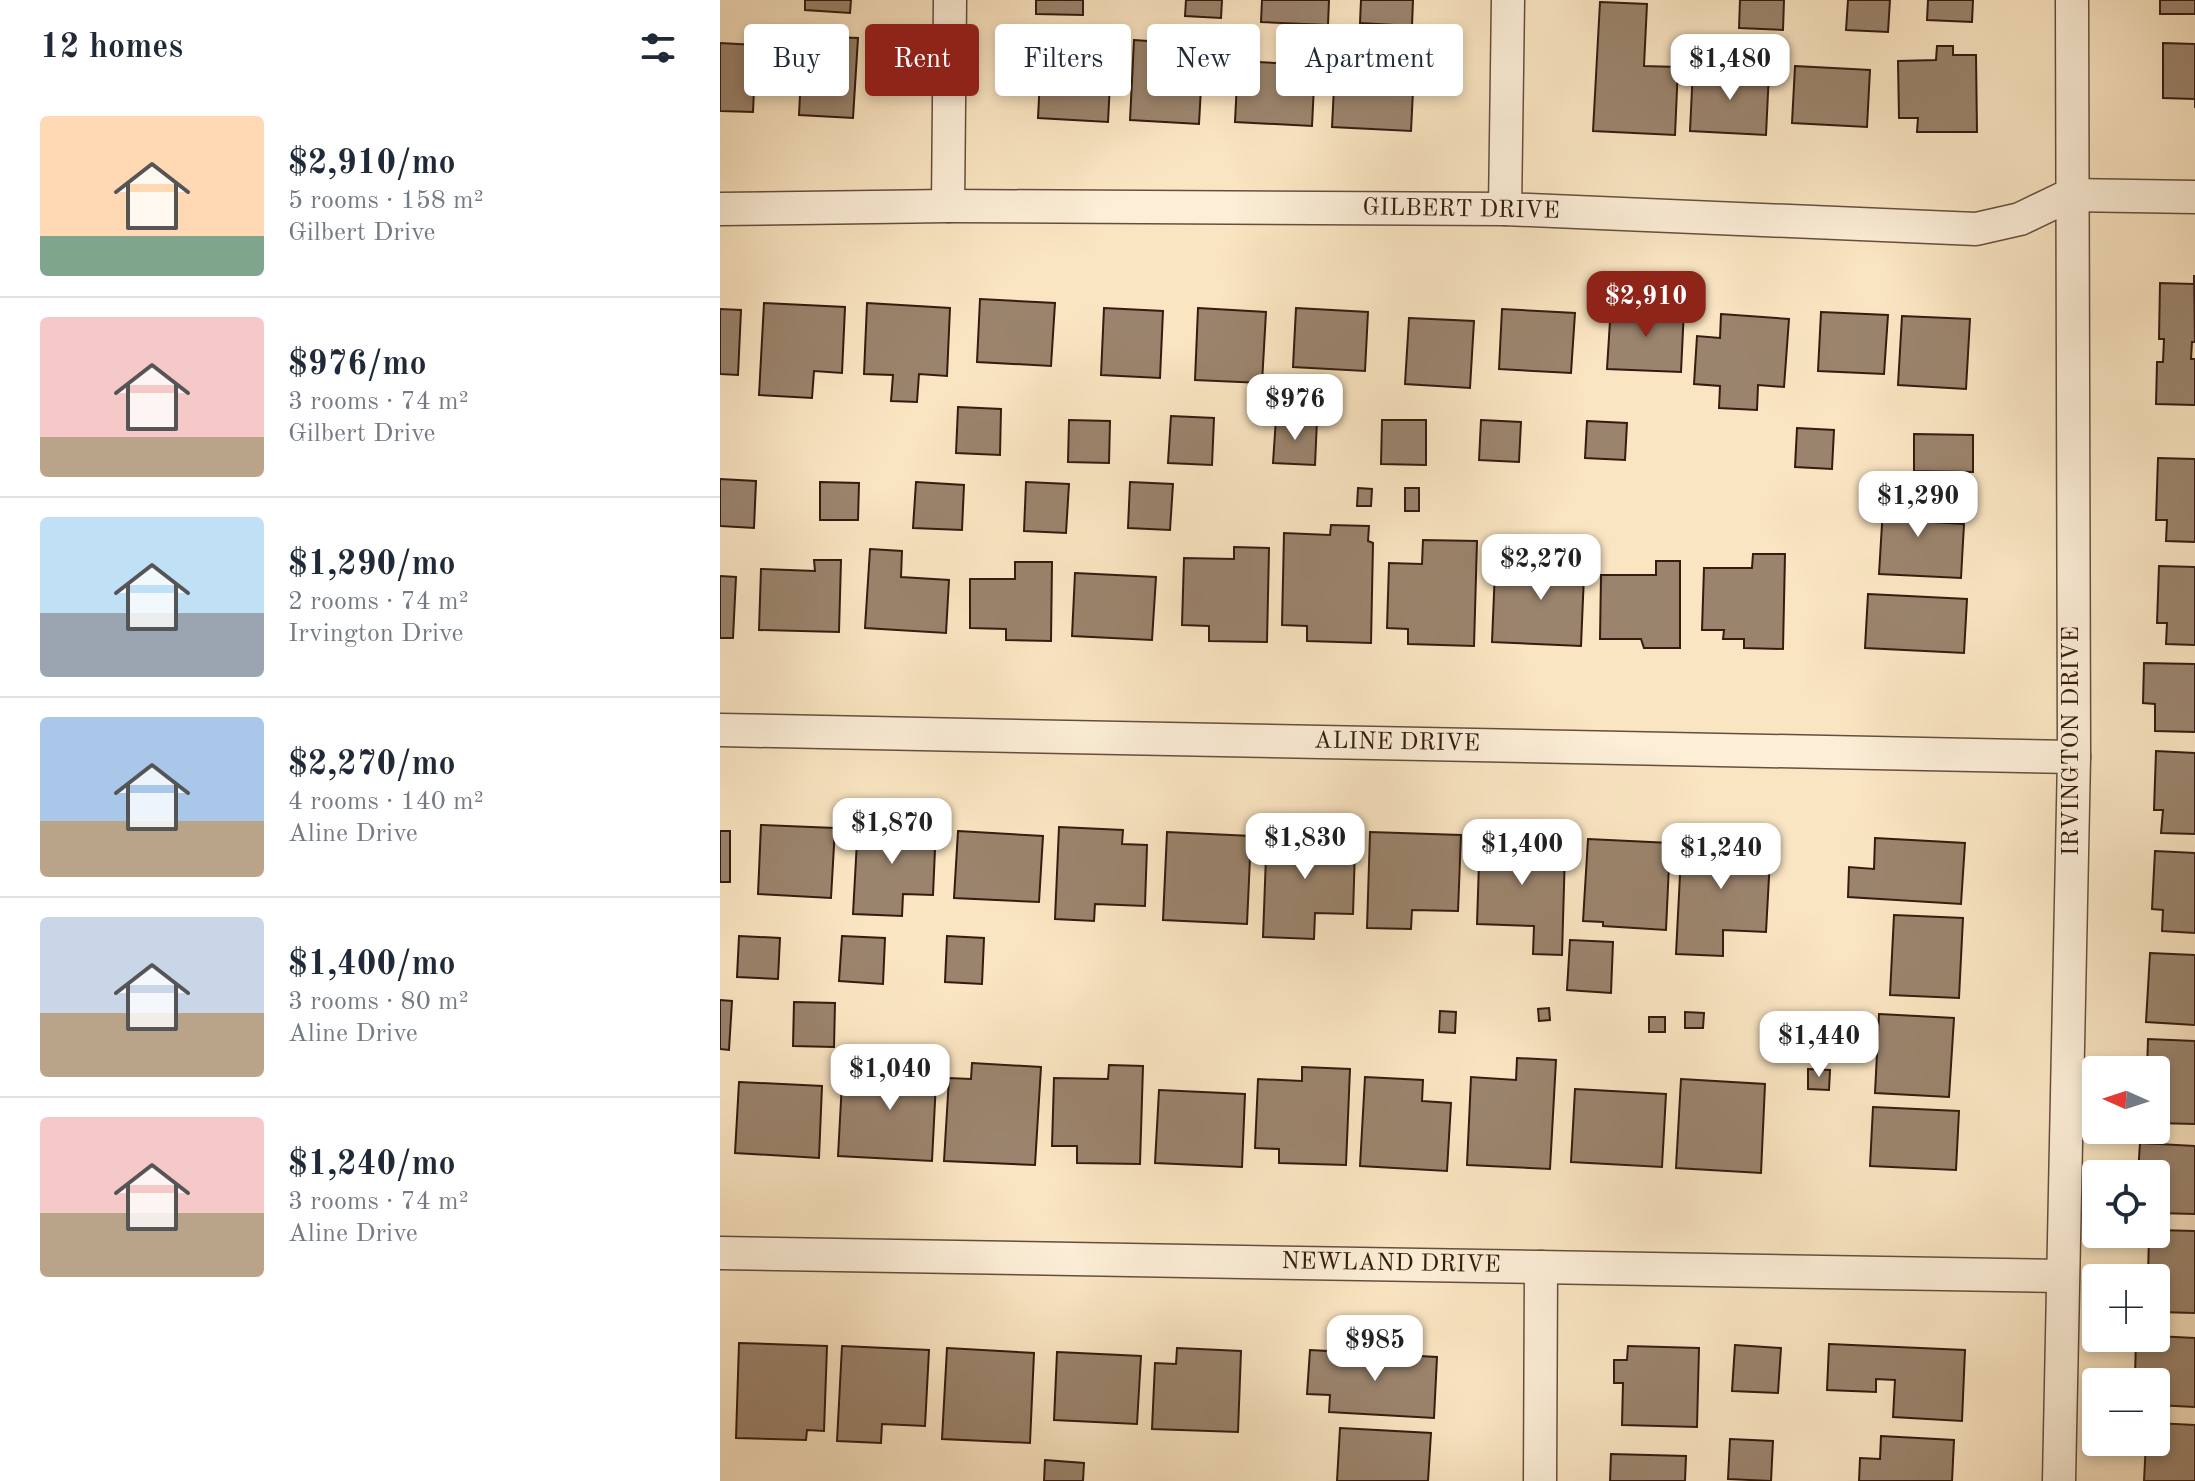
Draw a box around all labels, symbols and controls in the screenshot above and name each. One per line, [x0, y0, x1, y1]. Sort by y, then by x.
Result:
chip: Buy [744, 24, 849, 96]
chip: Rent [865, 24, 979, 96]
chip: Filters [995, 24, 1131, 96]
chip: New [1147, 24, 1260, 96]
chip: Apartment [1276, 24, 1463, 96]
icon: filters [636, 26, 680, 70]
text: 12 homes [40, 31, 183, 65]
pin: $1,480 [1665, 34, 1795, 102]
text: $1,480 [1689, 47, 1771, 73]
text: $2,910/mo [288, 147, 456, 181]
icon: home [104, 148, 200, 244]
text: 5 rooms · 158 m² [288, 188, 484, 214]
street label: GILBERT DRIVE [1362, 196, 1560, 224]
text: Gilbert Drive [288, 220, 436, 246]
pin: $2,910 [1581, 271, 1711, 339]
text: $2,910 [1605, 284, 1687, 310]
text: $976/mo [288, 348, 427, 382]
icon: home [104, 349, 200, 445]
pin: $976 [1248, 374, 1342, 442]
text: $976 [1265, 387, 1325, 413]
text: 3 rooms · 74 m² [288, 389, 469, 415]
text: Gilbert Drive [288, 421, 436, 447]
pin: $1,290 [1853, 471, 1983, 539]
text: $1,290 [1877, 484, 1959, 510]
pin: $2,270 [1476, 534, 1606, 602]
text: $2,270 [1500, 547, 1582, 573]
text: $1,290/mo [288, 548, 456, 582]
icon: home [104, 549, 200, 645]
text: 2 rooms · 74 m² [288, 589, 469, 615]
text: Irvington Drive [288, 621, 464, 647]
street label: IRVINGTON DRIVE [2060, 626, 2084, 856]
street label: ALINE DRIVE [1314, 730, 1480, 756]
text: $2,270/mo [288, 748, 456, 782]
icon: home [104, 749, 200, 845]
text: 4 rooms · 140 m² [288, 789, 484, 815]
pin: $1,870 [827, 798, 957, 866]
text: $1,870 [851, 811, 933, 837]
pin: $1,830 [1240, 813, 1370, 881]
pin: $1,400 [1457, 819, 1587, 887]
text: Aline Drive [288, 821, 418, 847]
pin: $1,240 [1656, 823, 1786, 891]
text: $1,830 [1264, 826, 1346, 852]
text: $1,400 [1481, 832, 1563, 858]
text: $1,240 [1680, 836, 1762, 862]
text: $1,400/mo [288, 948, 456, 982]
icon: home [104, 949, 200, 1045]
text: 3 rooms · 80 m² [288, 989, 469, 1015]
pin: $1,440 [1754, 1011, 1884, 1079]
text: Aline Drive [288, 1021, 418, 1047]
text: $1,440 [1778, 1024, 1860, 1050]
pin: $1,040 [825, 1044, 955, 1112]
north arrow [2082, 1056, 2170, 1144]
map controls [2082, 1056, 2170, 1456]
text: $1,040 [849, 1057, 931, 1083]
text: $1,240/mo [288, 1148, 456, 1182]
icon: home [104, 1149, 200, 1245]
button: locate [2082, 1160, 2170, 1248]
text: 3 rooms · 74 m² [288, 1189, 469, 1215]
text: Aline Drive [288, 1221, 418, 1247]
street label: NEWLAND DRIVE [1281, 1250, 1501, 1278]
button: + [2082, 1264, 2170, 1352]
pin: $985 [1328, 1315, 1422, 1383]
text: $985 [1345, 1328, 1405, 1354]
button: − [2082, 1368, 2170, 1456]

